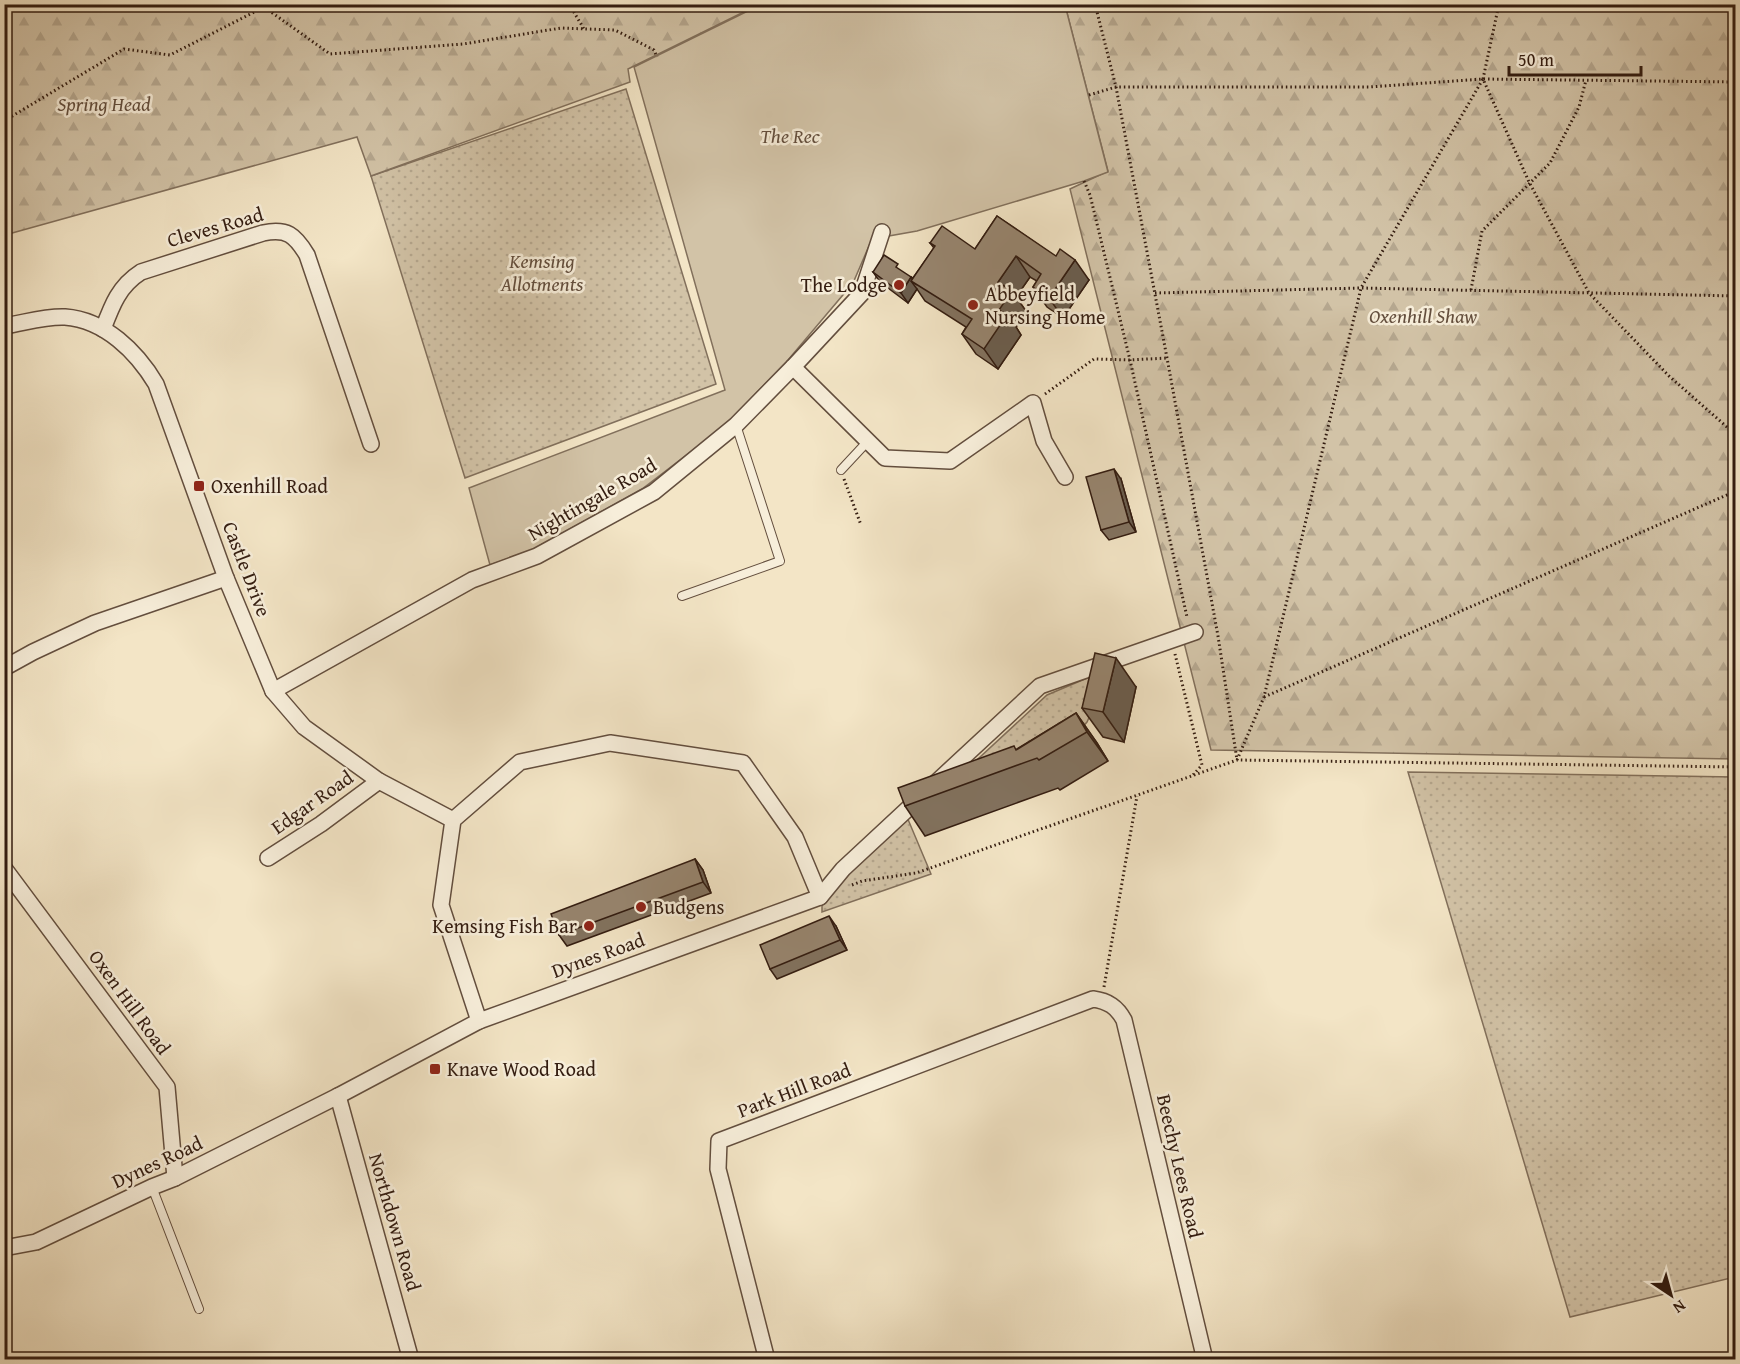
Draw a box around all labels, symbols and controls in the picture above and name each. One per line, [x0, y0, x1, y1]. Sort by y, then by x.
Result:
scale bar [1509, 39, 1641, 77]
text: 50 m [1518, 46, 1554, 73]
park label: Spring Head [57, 89, 151, 118]
park label: The Rec [760, 121, 821, 150]
street label: Cleves Road [163, 199, 267, 254]
park label: Kemsing Allotments [500, 246, 584, 298]
place label: The Lodge [801, 270, 887, 299]
marker: The Lodge [892, 278, 906, 292]
place label: Abbeyfield Nursing Home [985, 279, 1105, 331]
marker: Abbeyfield Nursing Home [966, 298, 980, 312]
park label: Oxenhill Shaw [1369, 301, 1477, 330]
street label: Nightingale Road [522, 450, 662, 547]
place label: Oxenhill Road [211, 471, 328, 500]
marker: Oxenhill Road [192, 479, 206, 493]
street label: Castle Drive [216, 517, 279, 621]
street label: Edgar Road [265, 762, 359, 841]
place label: Budgens [653, 892, 724, 921]
marker: Budgens [634, 900, 648, 914]
place label: Kemsing Fish Bar [432, 911, 577, 940]
marker: Kemsing Fish Bar [582, 919, 596, 933]
street label: Dynes Road [547, 924, 649, 985]
street label: Oxen Hill Road [82, 943, 179, 1060]
place label: Knave Wood Road [447, 1054, 596, 1083]
street label: Park Hill Road [733, 1054, 855, 1124]
marker: Knave Wood Road [428, 1062, 442, 1076]
street label: Beechy Lees Road [1150, 1091, 1211, 1241]
street label: Dynes Road [107, 1128, 207, 1195]
street label: Northdown Road [362, 1150, 429, 1294]
north arrow [1641, 1265, 1701, 1325]
text: N [1668, 1294, 1691, 1320]

